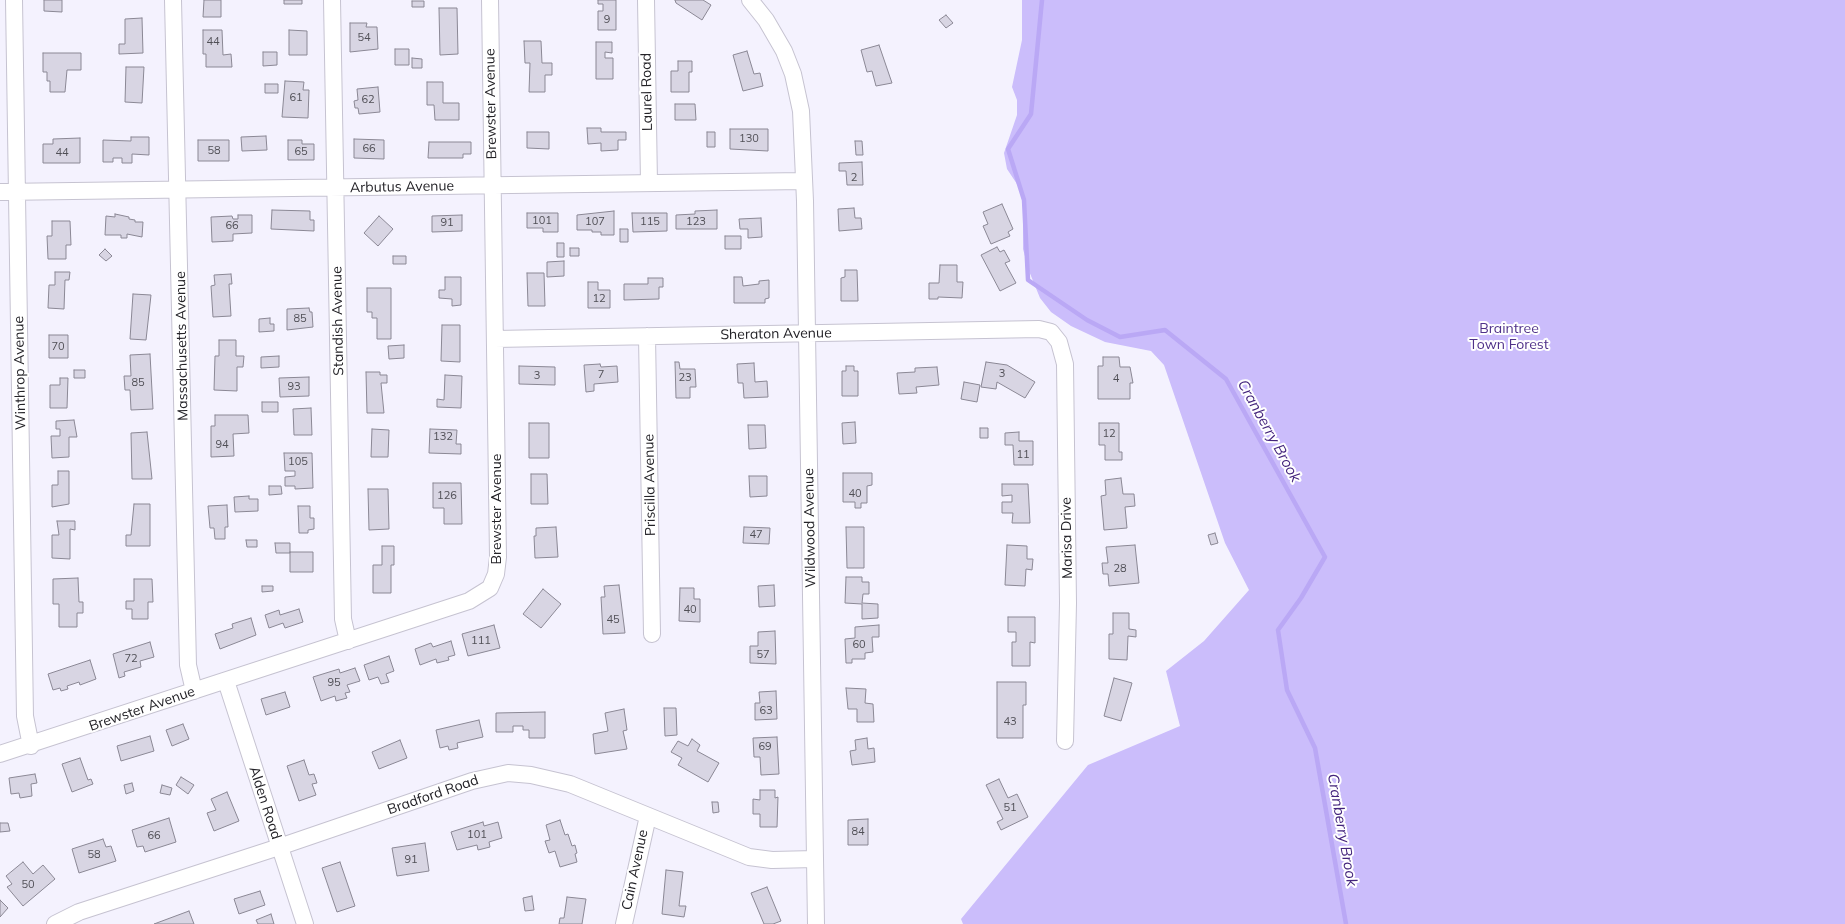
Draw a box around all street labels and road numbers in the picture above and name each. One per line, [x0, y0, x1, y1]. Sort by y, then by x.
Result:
street label: Brewster Avenue [482, 48, 500, 160]
street label: Laurel Road [638, 53, 656, 131]
street label: Arbutus Avenue [350, 178, 454, 196]
street label: Standish Avenue [329, 266, 347, 376]
street label: Massachusetts Avenue [172, 271, 192, 421]
street label: Winthrop Avenue [11, 316, 29, 430]
street label: Sheraton Avenue [720, 325, 832, 343]
street label: Priscilla Avenue [641, 434, 659, 536]
street label: Brewster Avenue [489, 454, 505, 564]
street label: Wildwood Avenue [801, 468, 819, 588]
street label: Marisa Drive [1058, 497, 1076, 579]
street label: Brewster Avenue [87, 683, 197, 735]
street label: Alden Road [245, 764, 285, 842]
street label: Bradford Road [385, 772, 481, 818]
street label: Cain Avenue [618, 828, 652, 912]

